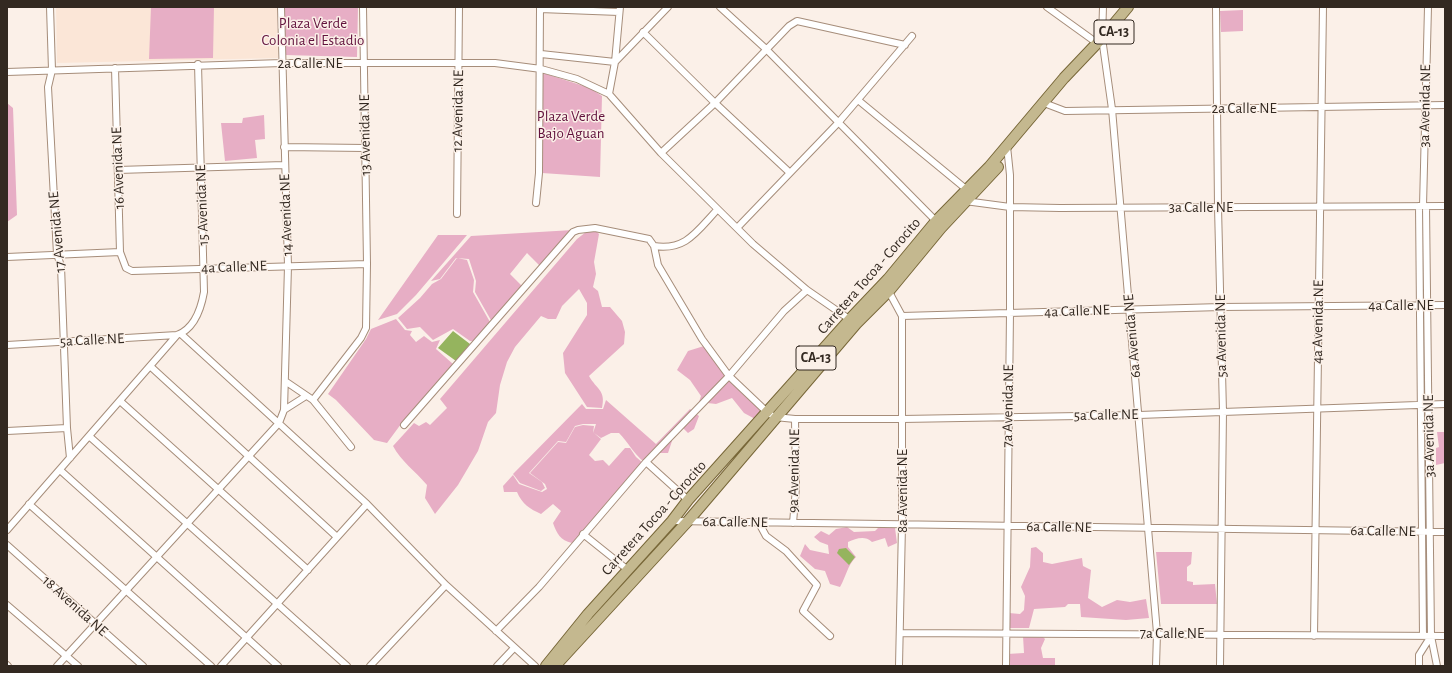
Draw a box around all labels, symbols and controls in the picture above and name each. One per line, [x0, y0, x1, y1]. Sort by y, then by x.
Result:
park label: Plaza Verde Colonia el Estadio [262, 14, 364, 49]
road number: CA-13 [1094, 20, 1134, 44]
street label: 2a Calle NE [277, 54, 343, 72]
street label: 3a Avenida NE [1415, 64, 1435, 148]
street label: 12 Avenida NE [448, 70, 468, 152]
street label: 13 Avenida NE [355, 94, 375, 176]
street label: 2a Calle NE [1211, 99, 1277, 117]
park label: Plaza Verde Bajo Aguan [537, 107, 605, 142]
street label: 16 Avenida NE [108, 127, 128, 209]
street label: 15 Avenida NE [192, 164, 212, 246]
street label: 14 Avenida NE [276, 174, 296, 256]
street label: 17 Avenida NE [44, 191, 70, 273]
street label: 3a Calle NE [1169, 198, 1233, 216]
street label: Carretera Tocoa - Corocito [814, 214, 924, 338]
street label: 4a Calle NE [201, 257, 267, 277]
street label: 4a Avenida NE [1308, 280, 1328, 364]
street label: 6a Avenida NE [1119, 293, 1145, 379]
street label: 5a Avenida NE [1211, 294, 1231, 378]
street label: 4a Calle NE [1368, 296, 1434, 314]
street label: 4a Calle NE [1044, 301, 1110, 321]
street label: 5a Calle NE [59, 329, 125, 351]
road number: CA-13 [796, 346, 836, 370]
street label: 7a Avenida NE [998, 364, 1018, 448]
street label: 3a Avenida NE [1419, 394, 1439, 478]
street label: 5a Calle NE [1074, 405, 1138, 425]
street label: 9a Avenida NE [784, 429, 804, 513]
street label: 8a Avenida NE [893, 449, 911, 533]
street label: Carretera Tocoa - Corocito [598, 457, 710, 579]
street label: 6a Calle NE [702, 512, 768, 532]
street label: 6a Calle NE [1026, 517, 1092, 537]
street label: 6a Calle NE [1350, 521, 1416, 541]
street label: 18 Avenida NE [38, 572, 112, 640]
street label: 7a Calle NE [1140, 624, 1204, 642]

